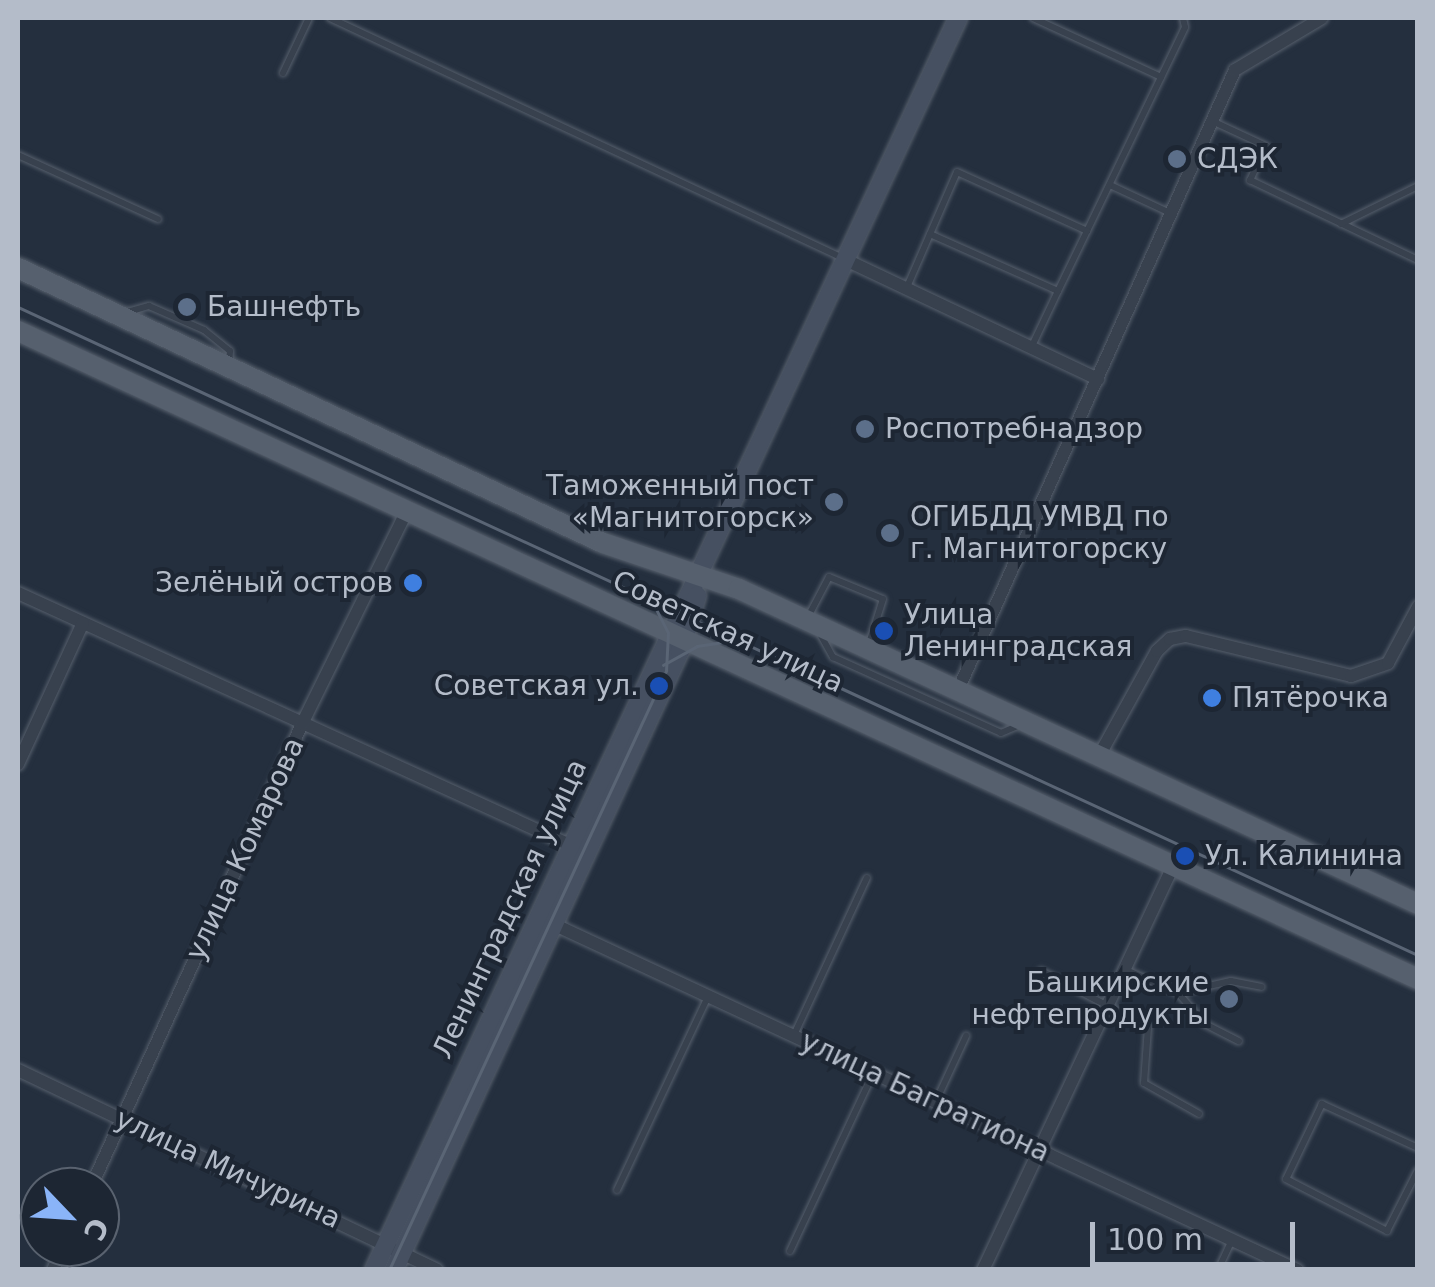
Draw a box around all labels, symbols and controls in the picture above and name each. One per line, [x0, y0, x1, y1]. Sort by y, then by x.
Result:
place label: СДЭК [1197, 142, 1278, 176]
marker: СДЭК [1166, 148, 1188, 170]
place label: Башнефть [207, 290, 361, 324]
marker: Башнефть [176, 296, 198, 318]
place label: Роспотребнадзор [885, 412, 1143, 446]
marker: Роспотребнадзор [854, 418, 876, 440]
place label: Таможенный пост «Магнитогорск» [546, 469, 814, 535]
marker: Таможенный пост «Магнитогорск» [823, 491, 845, 513]
place label: ОГИБДД УМВД по г. Магнитогорску [910, 500, 1169, 566]
marker: ОГИБДД УМВД по г. Магнитогорску [879, 522, 901, 544]
street label: Советская улица [607, 564, 849, 700]
place label: Зелёный остров [155, 566, 393, 600]
marker: Зелёный остров [402, 572, 424, 594]
place label: Улица Ленинградская [904, 598, 1132, 664]
marker: Улица Ленинградская [873, 620, 895, 642]
place label: Советская ул. [434, 669, 639, 703]
marker: Советская ул. [648, 675, 670, 697]
place label: Пятёрочка [1232, 681, 1389, 715]
marker: Пятёрочка [1201, 687, 1223, 709]
street label: улица Комарова [179, 732, 311, 966]
street label: Ленинградская улица [426, 754, 594, 1064]
place label: Ул. Калинина [1205, 839, 1403, 873]
marker: Ул. Калинина [1174, 845, 1196, 867]
place label: Башкирские нефтепродукты [972, 966, 1209, 1032]
marker: Башкирские нефтепродукты [1218, 988, 1240, 1010]
street label: улица Багратиона [795, 1025, 1055, 1169]
street label: улица Мичурина [110, 1102, 346, 1236]
north arrow [20, 1167, 120, 1267]
scale bar [1095, 1202, 1300, 1264]
text: С [77, 1213, 115, 1245]
text: 100 m [1107, 1222, 1203, 1257]

